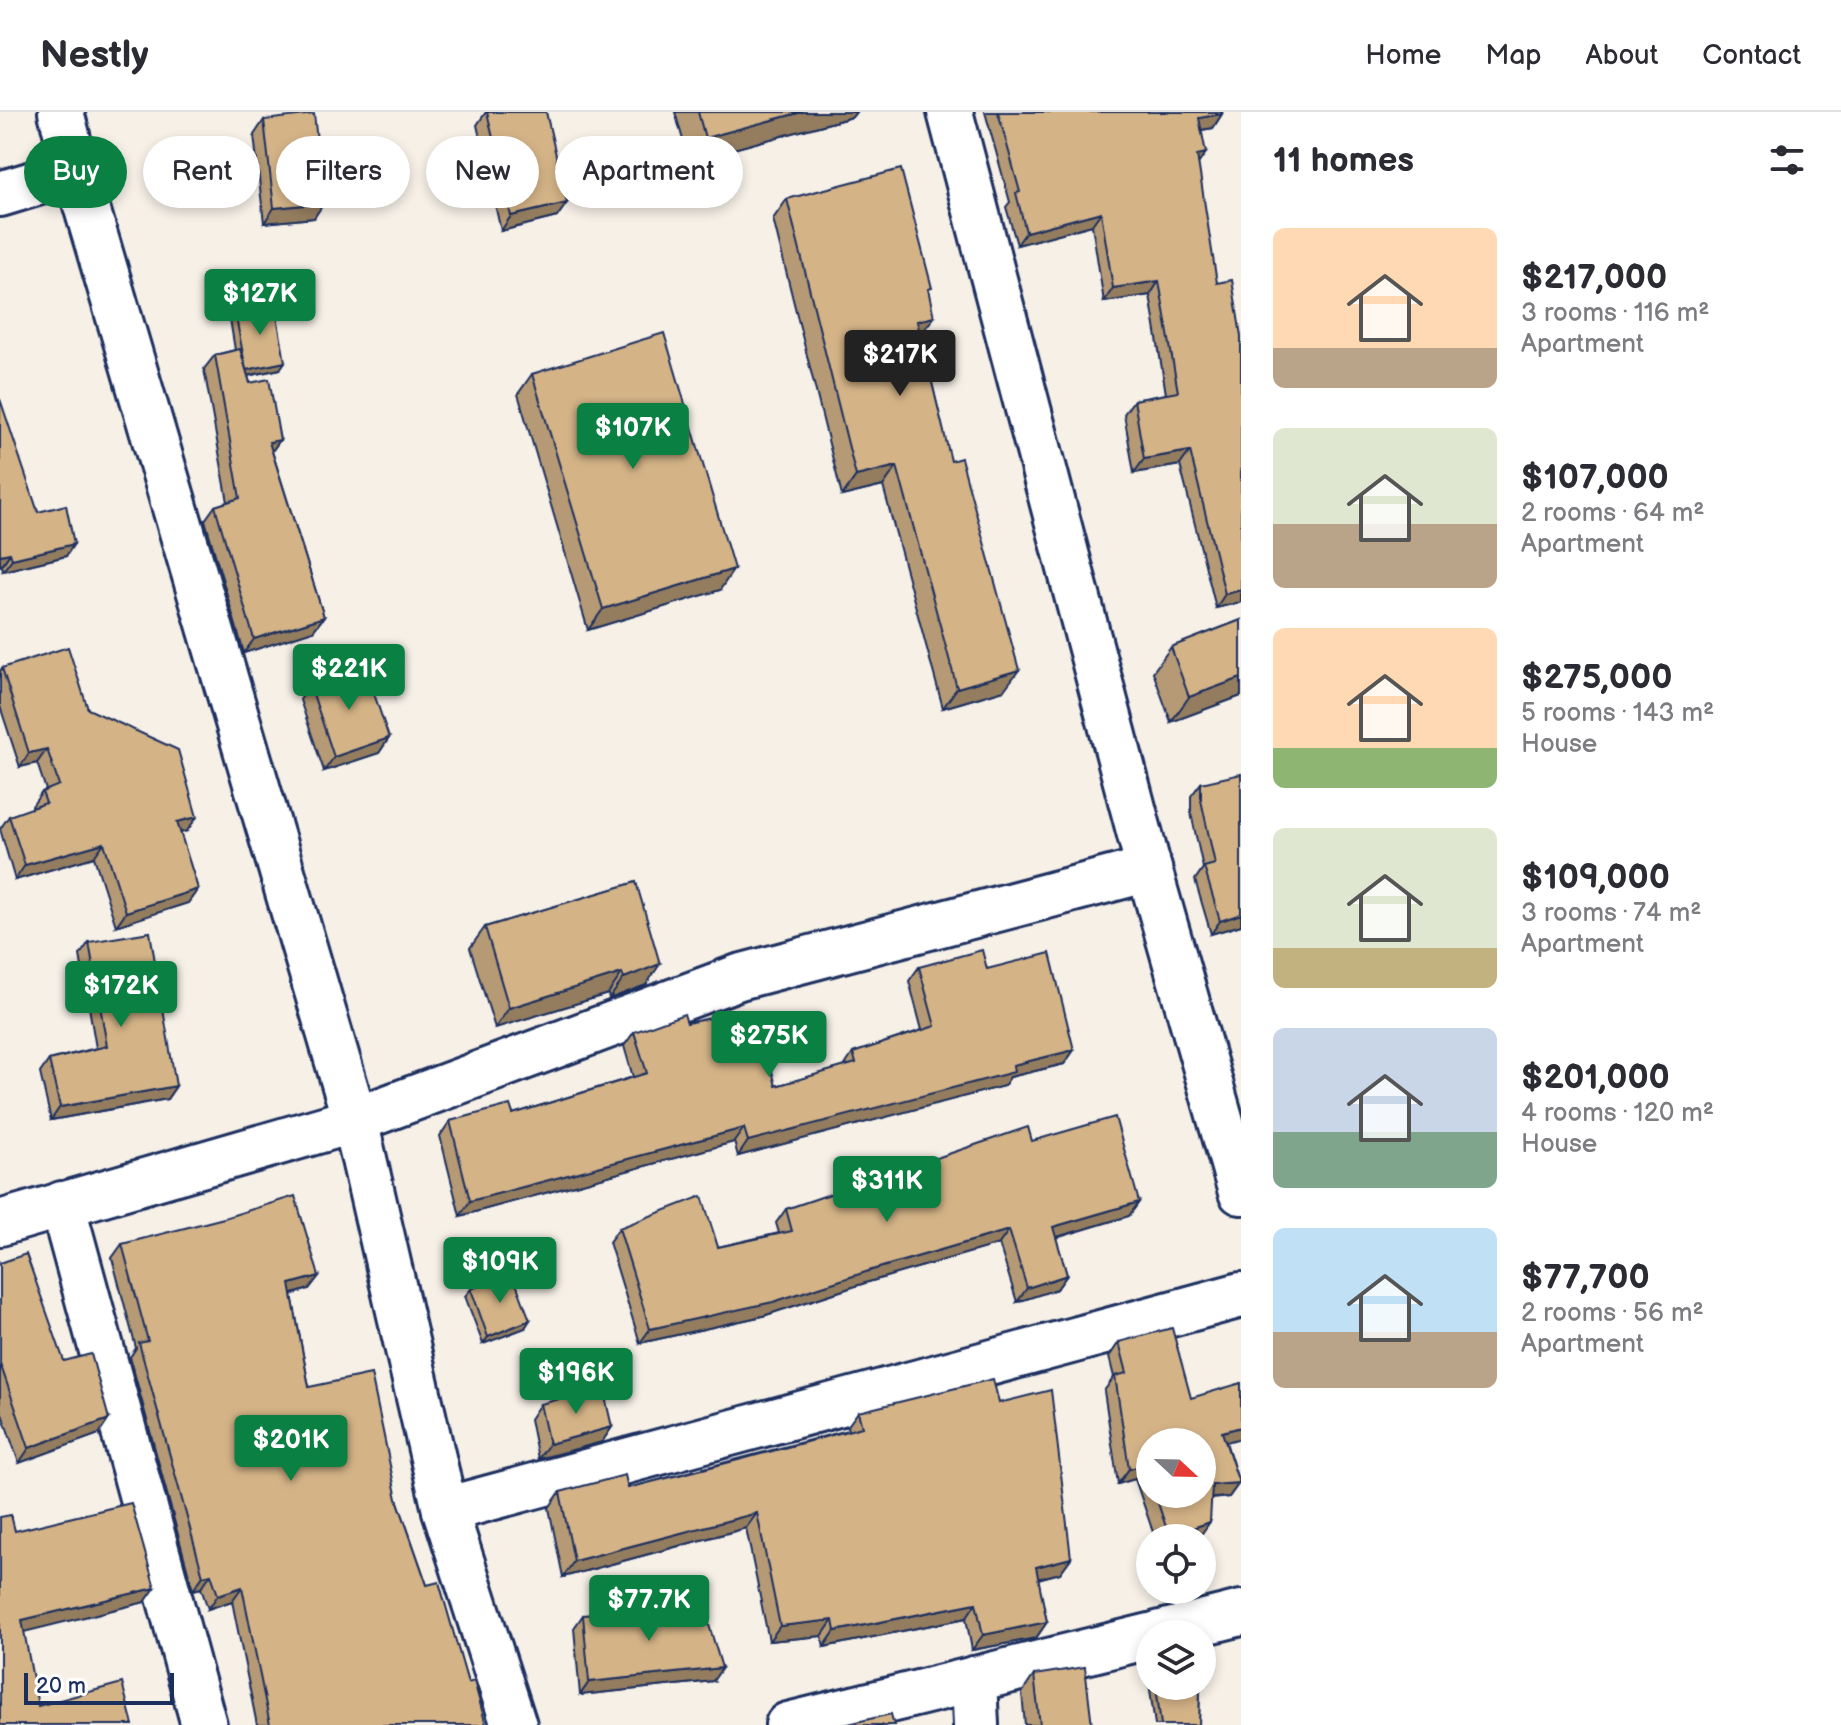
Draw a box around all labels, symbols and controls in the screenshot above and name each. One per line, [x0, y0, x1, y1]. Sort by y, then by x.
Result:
text: Nestly [40, 33, 149, 78]
text: Home [1365, 39, 1441, 72]
text: Map [1485, 39, 1542, 72]
text: About [1586, 39, 1658, 72]
text: Contact [1702, 39, 1801, 72]
chip: Buy [24, 136, 127, 208]
chip: Rent [143, 136, 260, 208]
chip: Filters [276, 136, 410, 208]
chip: New [426, 136, 539, 208]
chip: Apartment [555, 136, 743, 208]
icon: filters [1765, 138, 1809, 182]
text: 11 homes [1273, 140, 1414, 181]
text: $217,000 [1521, 257, 1667, 298]
icon: home [1337, 260, 1433, 356]
pin: $127K [204, 269, 316, 337]
text: $127K [222, 279, 298, 310]
text: 3 rooms · 116 m² [1521, 298, 1710, 329]
text: Apartment [1521, 329, 1644, 360]
pin: $217K [844, 330, 956, 398]
text: $217K [862, 340, 938, 371]
pin: $107K [577, 403, 689, 471]
text: $107K [595, 413, 671, 444]
text: $107,000 [1521, 457, 1669, 498]
icon: home [1337, 460, 1433, 556]
text: 2 rooms · 64 m² [1521, 498, 1705, 529]
text: Apartment [1521, 529, 1644, 560]
pin: $221K [293, 644, 405, 712]
text: $221K [311, 654, 387, 685]
text: $275,000 [1521, 657, 1672, 698]
icon: home [1337, 660, 1433, 756]
text: 5 rooms · 143 m² [1521, 698, 1714, 729]
text: House [1521, 729, 1597, 760]
text: $109,000 [1521, 857, 1670, 898]
icon: home [1337, 860, 1433, 956]
text: 3 rooms · 74 m² [1521, 898, 1701, 929]
text: Apartment [1521, 929, 1644, 960]
pin: $172K [65, 961, 177, 1029]
text: $172K [83, 971, 159, 1002]
pin: $275K [713, 1011, 825, 1079]
text: $275K [729, 1021, 809, 1052]
text: $201,000 [1521, 1057, 1670, 1098]
icon: home [1337, 1060, 1433, 1156]
text: 4 rooms · 120 m² [1521, 1098, 1714, 1129]
text: House [1521, 1129, 1597, 1160]
pin: $311K [831, 1156, 943, 1224]
text: $311K [851, 1166, 923, 1197]
pin: $109K [444, 1237, 556, 1305]
text: $109K [461, 1247, 539, 1278]
text: $77,700 [1521, 1257, 1650, 1298]
icon: home [1337, 1260, 1433, 1356]
text: 2 rooms · 56 m² [1521, 1298, 1704, 1329]
text: Apartment [1521, 1329, 1644, 1360]
pin: $196K [520, 1348, 632, 1416]
text: $196K [538, 1358, 614, 1389]
pin: $201K [235, 1415, 347, 1483]
text: $201K [252, 1425, 330, 1456]
north arrow [1136, 1428, 1216, 1508]
map controls [1136, 1428, 1216, 1700]
button: locate [1136, 1524, 1216, 1604]
pin: $77.7K [584, 1575, 714, 1643]
text: $77.7K [607, 1585, 691, 1616]
button: layers [1136, 1620, 1216, 1700]
scale bar [24, 1669, 174, 1705]
text: 20 m [36, 1673, 86, 1700]

